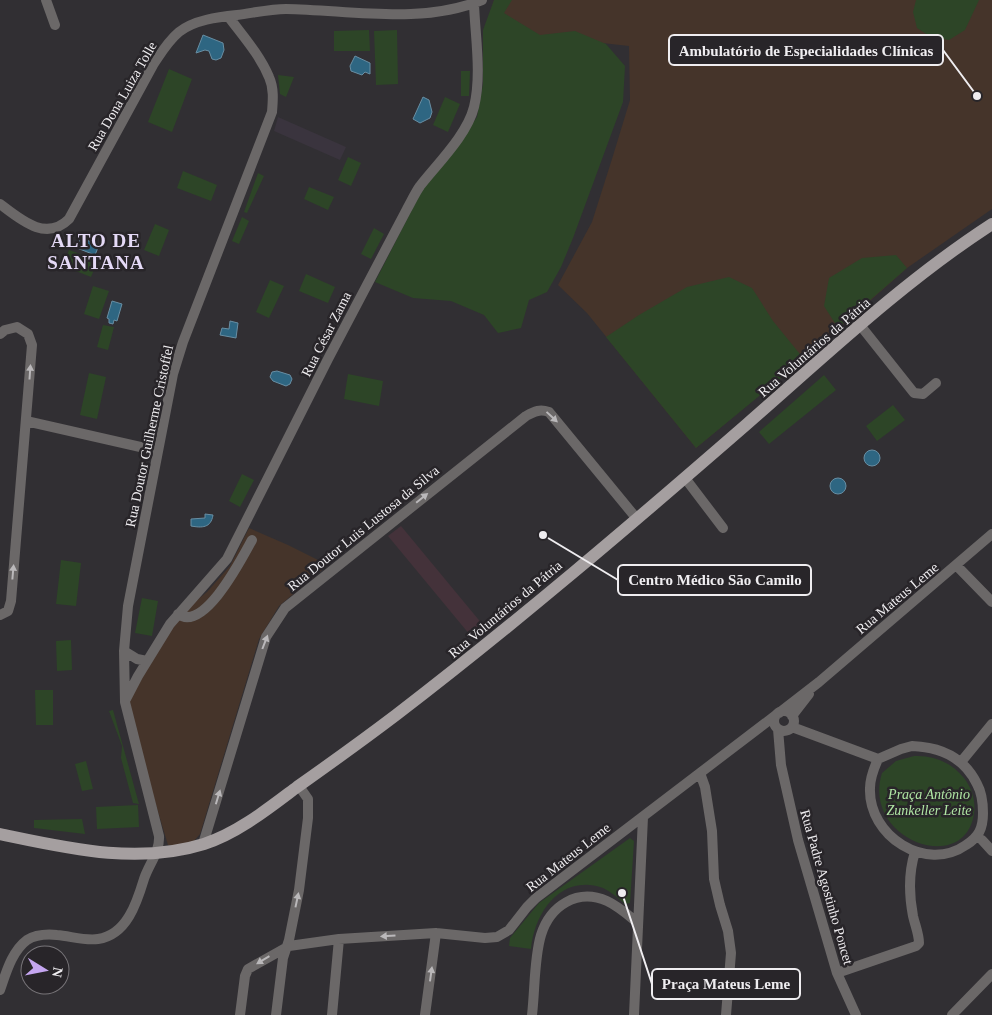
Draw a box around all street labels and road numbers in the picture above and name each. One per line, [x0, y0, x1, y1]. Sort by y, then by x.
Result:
street label: Rua Dona Luiza Tolle [85, 39, 160, 154]
street label: Rua César Zama [299, 289, 355, 379]
street label: Rua Voluntários da Pátria [755, 294, 874, 400]
street label: Rua Doutor Guilherme Cristoffel [123, 343, 176, 529]
street label: Rua Doutor Luis Lustosa da Silva [285, 462, 443, 594]
street label: Rua Voluntários da Pátria [446, 557, 566, 661]
street label: Rua Mateus Leme [853, 560, 941, 637]
street label: Rua Padre Agostinho Poncet [797, 808, 856, 966]
street label: Rua Mateus Leme [523, 820, 613, 895]

